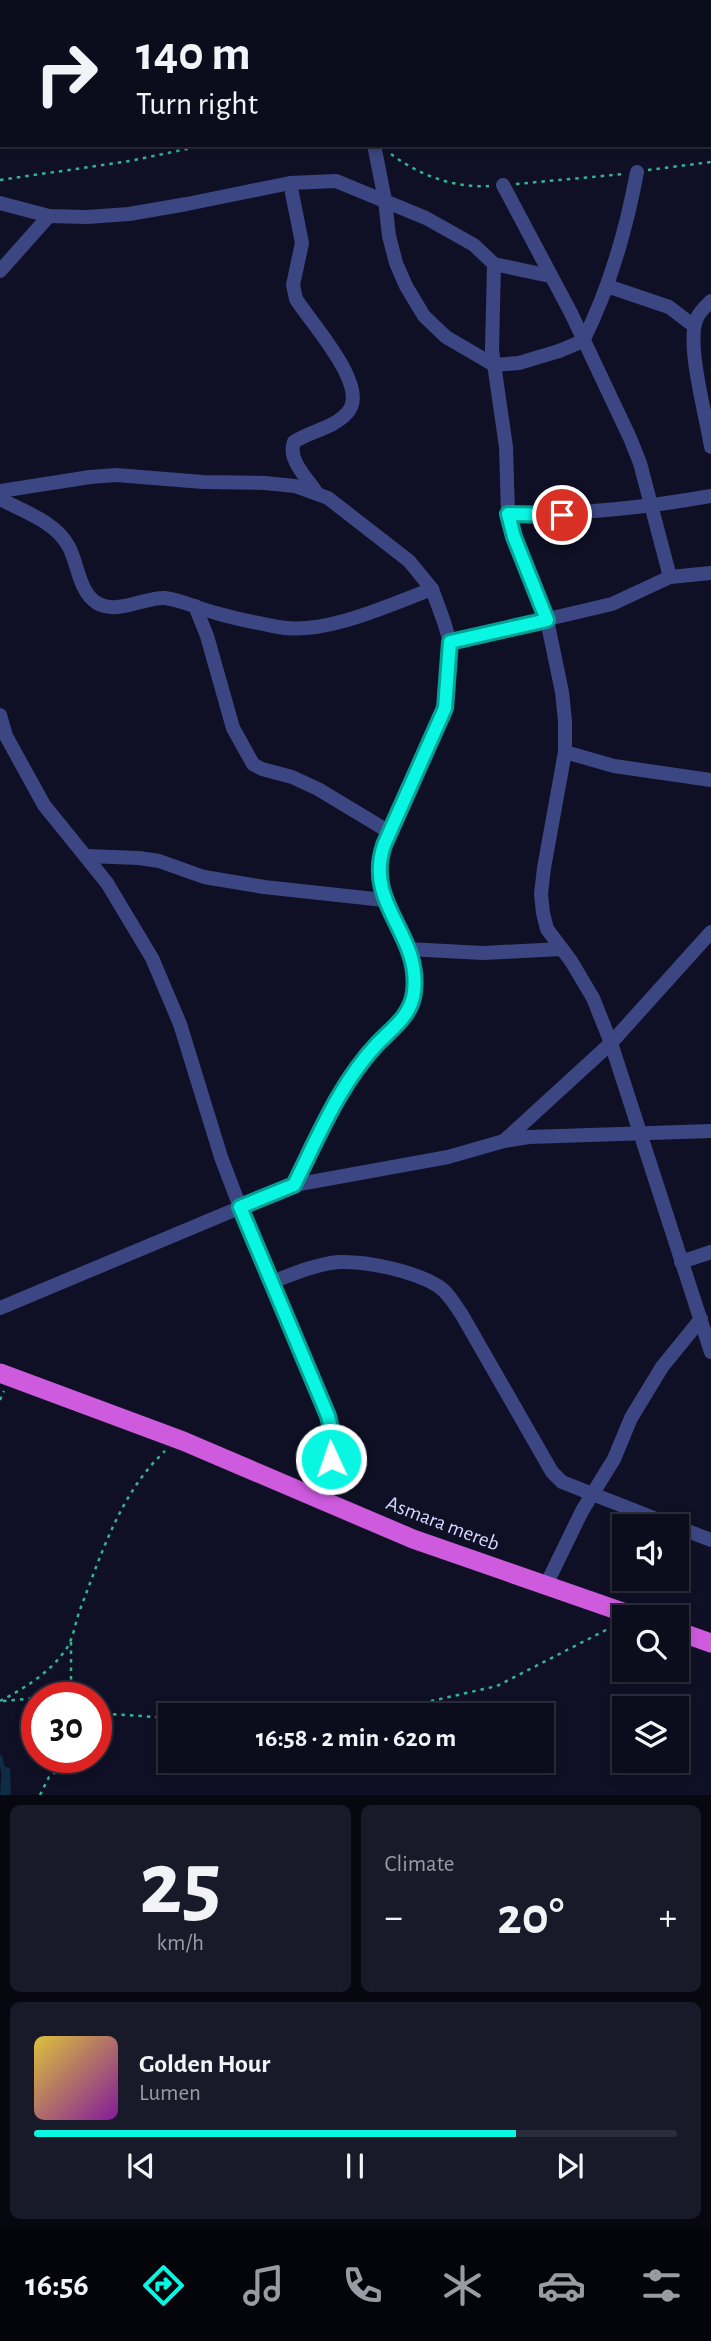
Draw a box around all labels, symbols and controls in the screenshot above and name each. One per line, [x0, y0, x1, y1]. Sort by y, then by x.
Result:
icon: right [21, 28, 112, 119]
text: 140 m [136, 30, 251, 79]
text: Turn right [136, 88, 258, 120]
pin [532, 485, 592, 545]
icon: arrive [543, 496, 581, 534]
position arrow [294, 1422, 368, 1496]
street label: Asmara mereb [383, 1492, 502, 1555]
map controls [612, 1514, 689, 1773]
button: sound [612, 1514, 689, 1591]
button: search [612, 1605, 689, 1682]
speed limit sign: 30 [21, 1682, 112, 1773]
button: layers [612, 1696, 689, 1773]
text: 16:58 · 2 min · 620 m [256, 1725, 456, 1751]
text: 25 [139, 1839, 221, 1930]
text: Climate [385, 1853, 454, 1876]
text: 20° [497, 1891, 564, 1943]
text: − [385, 1899, 403, 1937]
text: + [659, 1899, 677, 1937]
text: km/h [157, 1932, 204, 1955]
text: Golden Hour [139, 2051, 270, 2077]
text: Lumen [139, 2082, 201, 2105]
icon: previous [122, 2147, 160, 2185]
icon: pause [336, 2147, 374, 2185]
icon: next [551, 2147, 589, 2185]
icon: directions [139, 2261, 188, 2310]
icon: music [239, 2261, 288, 2310]
icon: phone [338, 2261, 387, 2310]
icon: climate [438, 2261, 487, 2310]
icon: car [537, 2261, 586, 2310]
icon: filters [637, 2261, 686, 2310]
text: 16:56 [25, 2269, 89, 2301]

